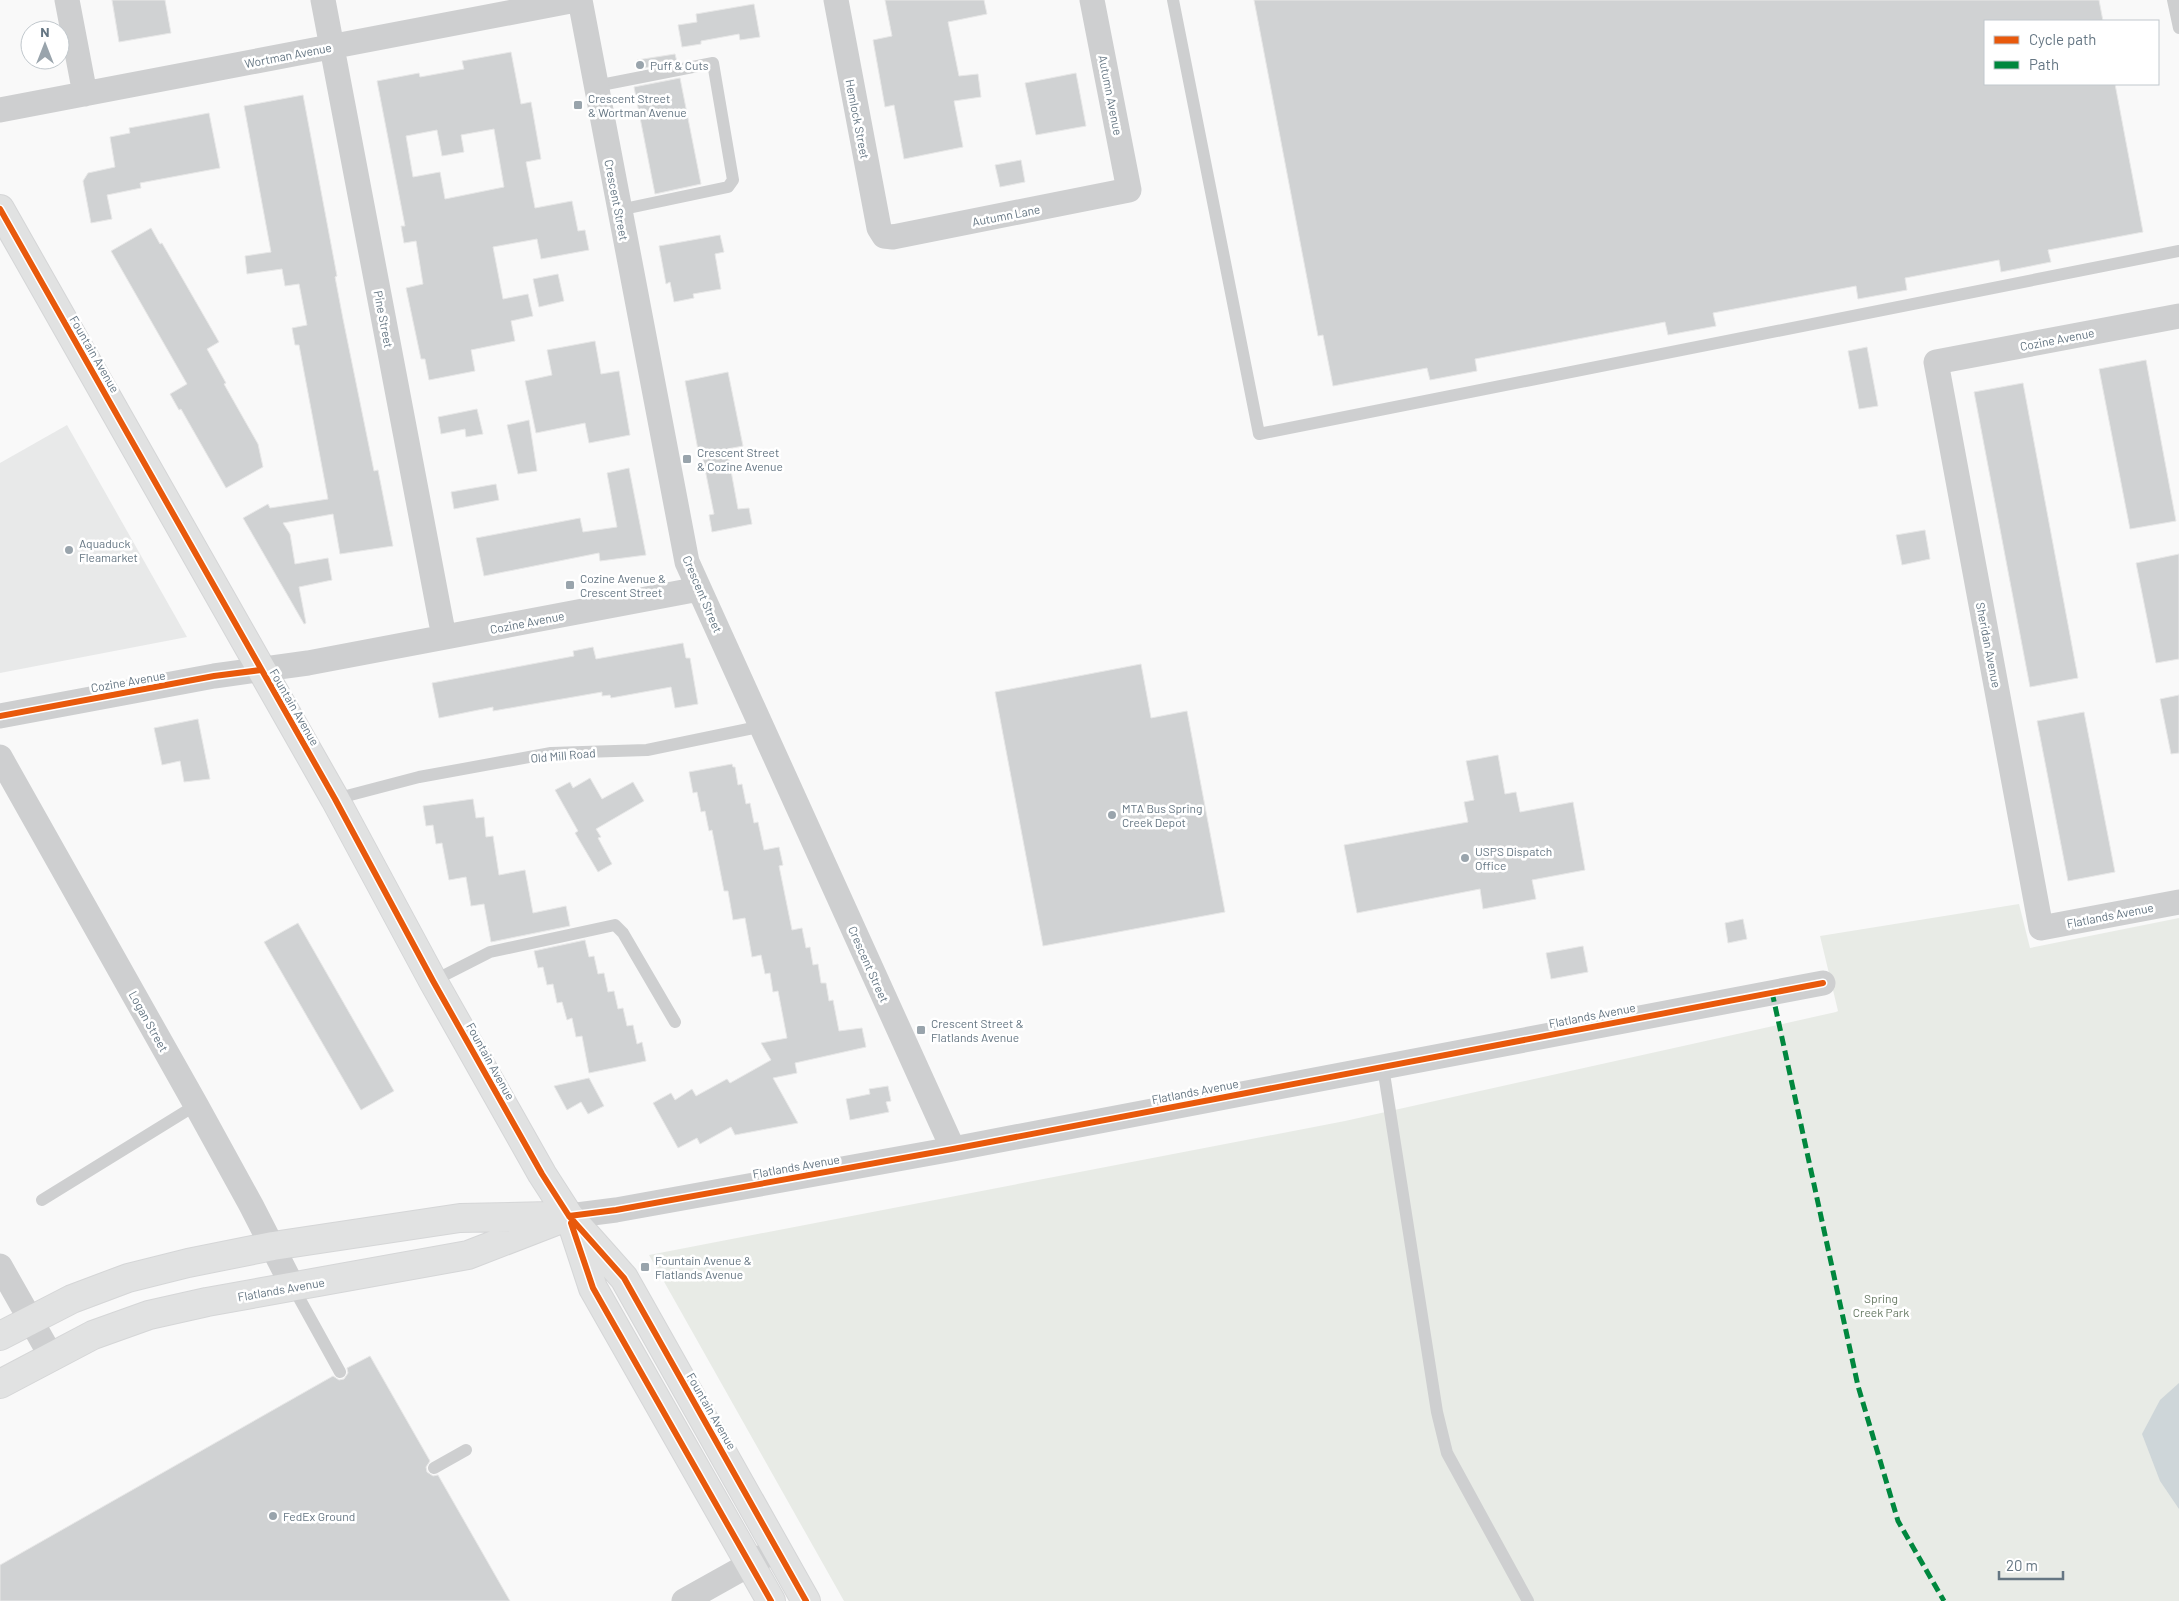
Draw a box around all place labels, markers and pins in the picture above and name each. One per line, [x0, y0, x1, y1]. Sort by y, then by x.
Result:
place label: Puff & Cuts [650, 58, 709, 72]
marker: Puff & Cuts [634, 59, 646, 71]
place label: Crescent Street & Wortman Avenue [588, 91, 687, 119]
marker: Crescent Street & Wortman Avenue [572, 99, 584, 111]
place label: Crescent Street & Cozine Avenue [697, 445, 783, 473]
marker: Crescent Street & Cozine Avenue [681, 453, 693, 465]
place label: Aquaduck Fleamarket [79, 536, 138, 564]
marker: Aquaduck Fleamarket [63, 544, 75, 556]
place label: Cozine Avenue & Crescent Street [580, 571, 666, 599]
marker: Cozine Avenue & Crescent Street [564, 579, 576, 591]
place label: MTA Bus Spring Creek Depot [1122, 801, 1202, 829]
marker: MTA Bus Spring Creek Depot [1106, 809, 1118, 821]
place label: USPS Dispatch Office [1475, 844, 1552, 872]
marker: USPS Dispatch Office [1459, 852, 1471, 864]
place label: Crescent Street & Flatlands Avenue [931, 1016, 1024, 1044]
marker: Crescent Street & Flatlands Avenue [915, 1024, 927, 1036]
place label: Fountain Avenue & Flatlands Avenue [655, 1253, 752, 1281]
marker: Fountain Avenue & Flatlands Avenue [639, 1261, 651, 1273]
place label: FedEx Ground [283, 1509, 355, 1523]
marker: FedEx Ground [267, 1510, 279, 1522]

